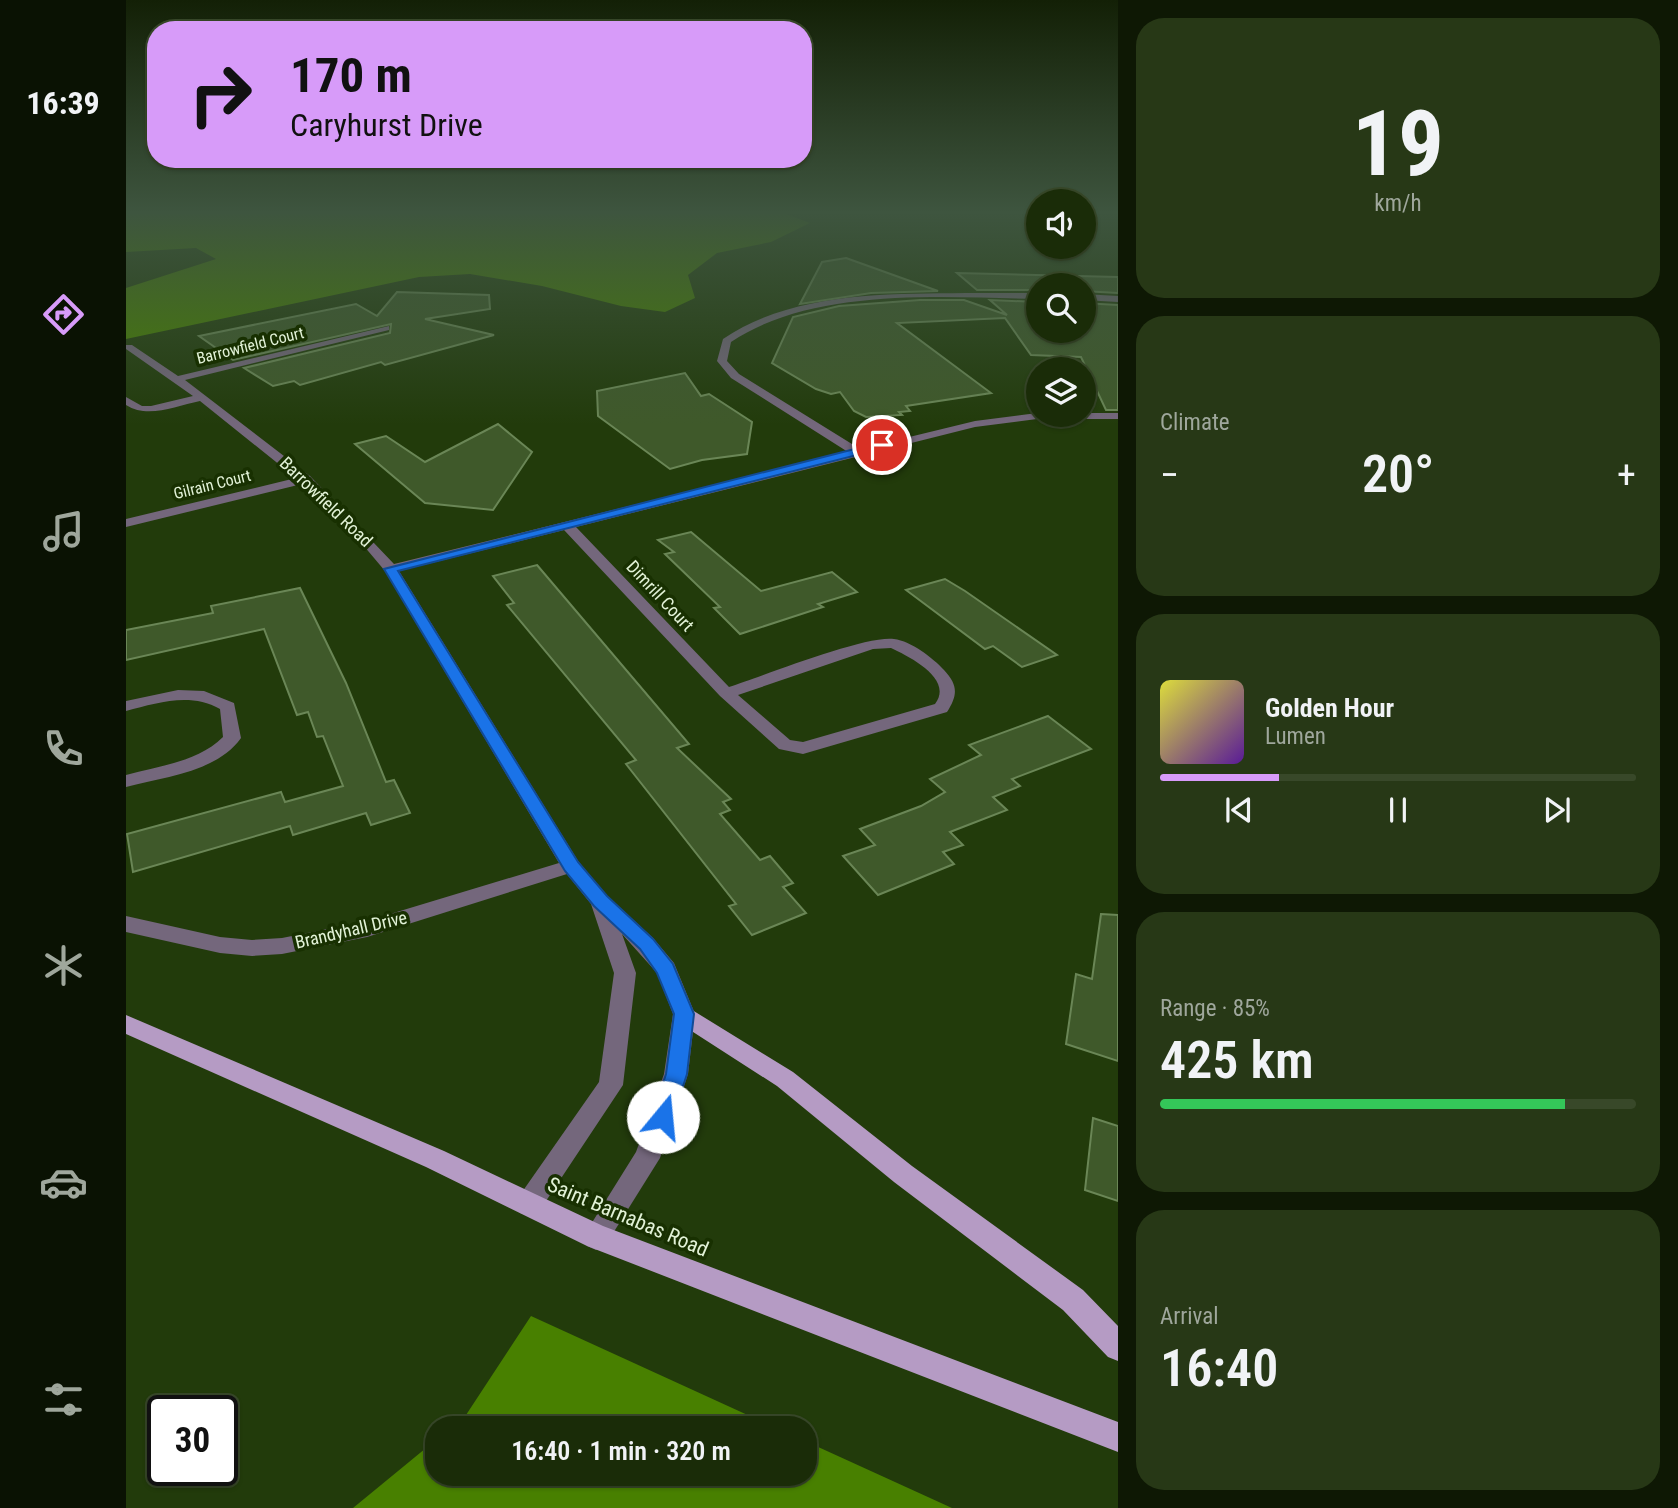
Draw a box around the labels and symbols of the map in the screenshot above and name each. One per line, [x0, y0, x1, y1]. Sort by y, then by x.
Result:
street label: Barrowfield Court [195, 323, 306, 368]
pin [852, 415, 912, 475]
street label: Barrowfield Road [276, 452, 377, 551]
street label: Gilrain Court [172, 466, 253, 503]
street label: Dimrill Court [622, 556, 698, 635]
street label: Brandyhall Drive [293, 906, 409, 953]
position arrow [626, 1080, 700, 1154]
street label: Saint Barnabas Road [544, 1172, 712, 1262]
speed limit sign: 30 [147, 1395, 238, 1486]

